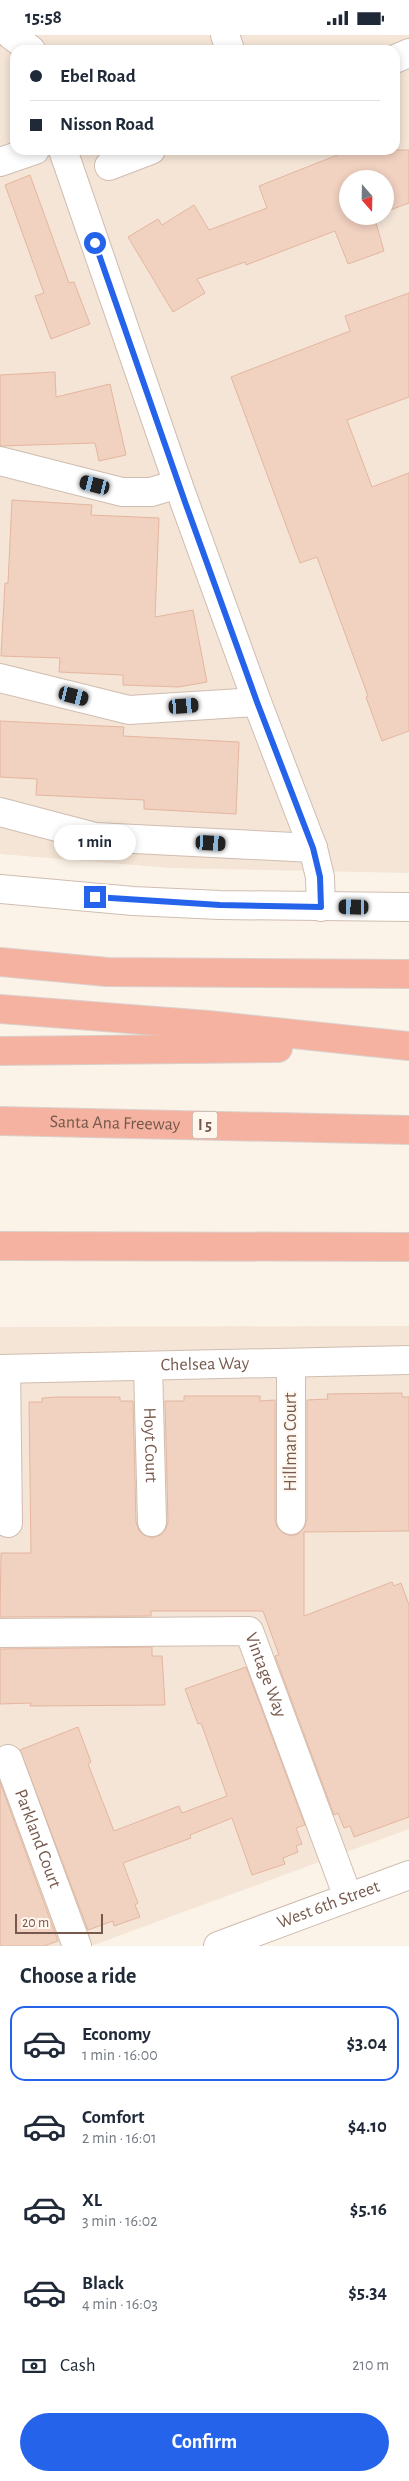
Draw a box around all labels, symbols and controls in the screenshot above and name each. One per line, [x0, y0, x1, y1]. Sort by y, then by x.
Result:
text: 15:58 [25, 8, 62, 27]
text: Ebel Road [60, 67, 136, 86]
text: Nisson Road [60, 115, 154, 134]
north arrow [339, 170, 394, 225]
map controls [339, 170, 394, 225]
route start [84, 232, 106, 254]
car [78, 474, 111, 496]
car [57, 685, 90, 707]
car [168, 697, 199, 715]
callout: 1 min [54, 825, 136, 859]
text: 1 min [78, 834, 112, 850]
car [195, 835, 226, 851]
route end [84, 886, 106, 908]
car [338, 899, 369, 915]
road number: I 5 [192, 1111, 218, 1139]
street label: Santa Ana Freeway [49, 1113, 181, 1134]
street label: Chelsea Way [160, 1355, 250, 1374]
street label: Hillman Court [282, 1392, 300, 1491]
street label: Hoyt Court [140, 1407, 160, 1483]
street label: Vintage Way [241, 1630, 289, 1720]
street label: Parkland Court [11, 1787, 64, 1891]
street label: West 6th Street [275, 1878, 383, 1932]
scale bar [15, 1911, 102, 1934]
text: 20 m [22, 1916, 49, 1930]
text: Choose a ride [20, 1965, 136, 1987]
icon: car [22, 2021, 67, 2066]
text: Economy [82, 2025, 151, 2044]
text: $3.04 [346, 2034, 387, 2053]
text: 1 min · 16:00 [82, 2047, 158, 2063]
icon: car [22, 2104, 67, 2149]
text: Comfort [82, 2108, 144, 2127]
text: $4.10 [348, 2117, 387, 2136]
text: 2 min · 16:01 [82, 2130, 156, 2146]
icon: car [22, 2187, 67, 2232]
text: XL [82, 2191, 102, 2210]
text: $5.16 [350, 2200, 387, 2219]
text: 3 min · 16:02 [82, 2213, 158, 2229]
icon: car [22, 2270, 67, 2315]
text: Black [82, 2274, 124, 2293]
text: $5.34 [348, 2283, 387, 2302]
text: 4 min · 16:03 [82, 2296, 158, 2312]
icon: cash [20, 2352, 48, 2380]
text: Cash [60, 2356, 96, 2375]
text: 210 m [352, 2357, 389, 2373]
button: Confirm [20, 2413, 389, 2471]

